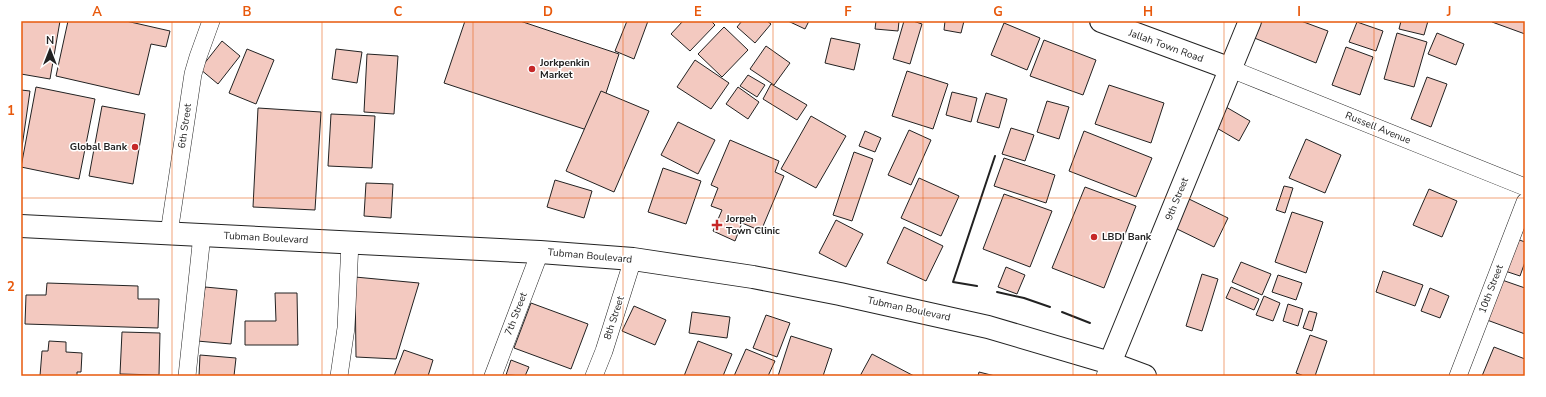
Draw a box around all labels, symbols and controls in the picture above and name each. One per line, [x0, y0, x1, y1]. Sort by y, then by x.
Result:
text: A [92, 3, 102, 21]
text: B [243, 3, 252, 21]
text: C [394, 3, 403, 21]
text: D [543, 3, 553, 21]
text: E [694, 3, 702, 21]
text: F [844, 3, 852, 21]
text: G [993, 3, 1003, 21]
text: H [1143, 3, 1153, 21]
text: I [1297, 3, 1301, 21]
text: J [1446, 3, 1451, 21]
street label: Jallah Town Road [1126, 26, 1206, 66]
north arrow [30, 30, 70, 70]
text: N [46, 33, 54, 48]
place label: Jorkpenkin Market [539, 56, 590, 82]
marker: Jorkpenkin Market [527, 64, 537, 74]
text: 1 [7, 102, 15, 120]
street label: 6th Street [175, 102, 195, 149]
street label: Russell Avenue [1343, 108, 1413, 148]
place label: Global Bank [70, 140, 128, 154]
marker: Global Bank [130, 142, 140, 152]
street label: 9th Street [1162, 175, 1192, 223]
place label: Jorpeh Town Clinic [725, 212, 780, 238]
marker: Jorpeh Town Clinic [711, 219, 723, 231]
street label: Tubman Boulevard [223, 229, 309, 247]
place label: LBDI Bank [1102, 230, 1152, 244]
marker: LBDI Bank [1089, 232, 1099, 242]
street label: Tubman Boulevard [547, 245, 633, 267]
street label: 10th Street [1475, 262, 1507, 315]
text: 2 [7, 278, 15, 296]
street label: 7th Street [501, 290, 531, 338]
street label: Tubman Boulevard [866, 293, 952, 325]
street label: 8th Street [600, 294, 628, 342]

